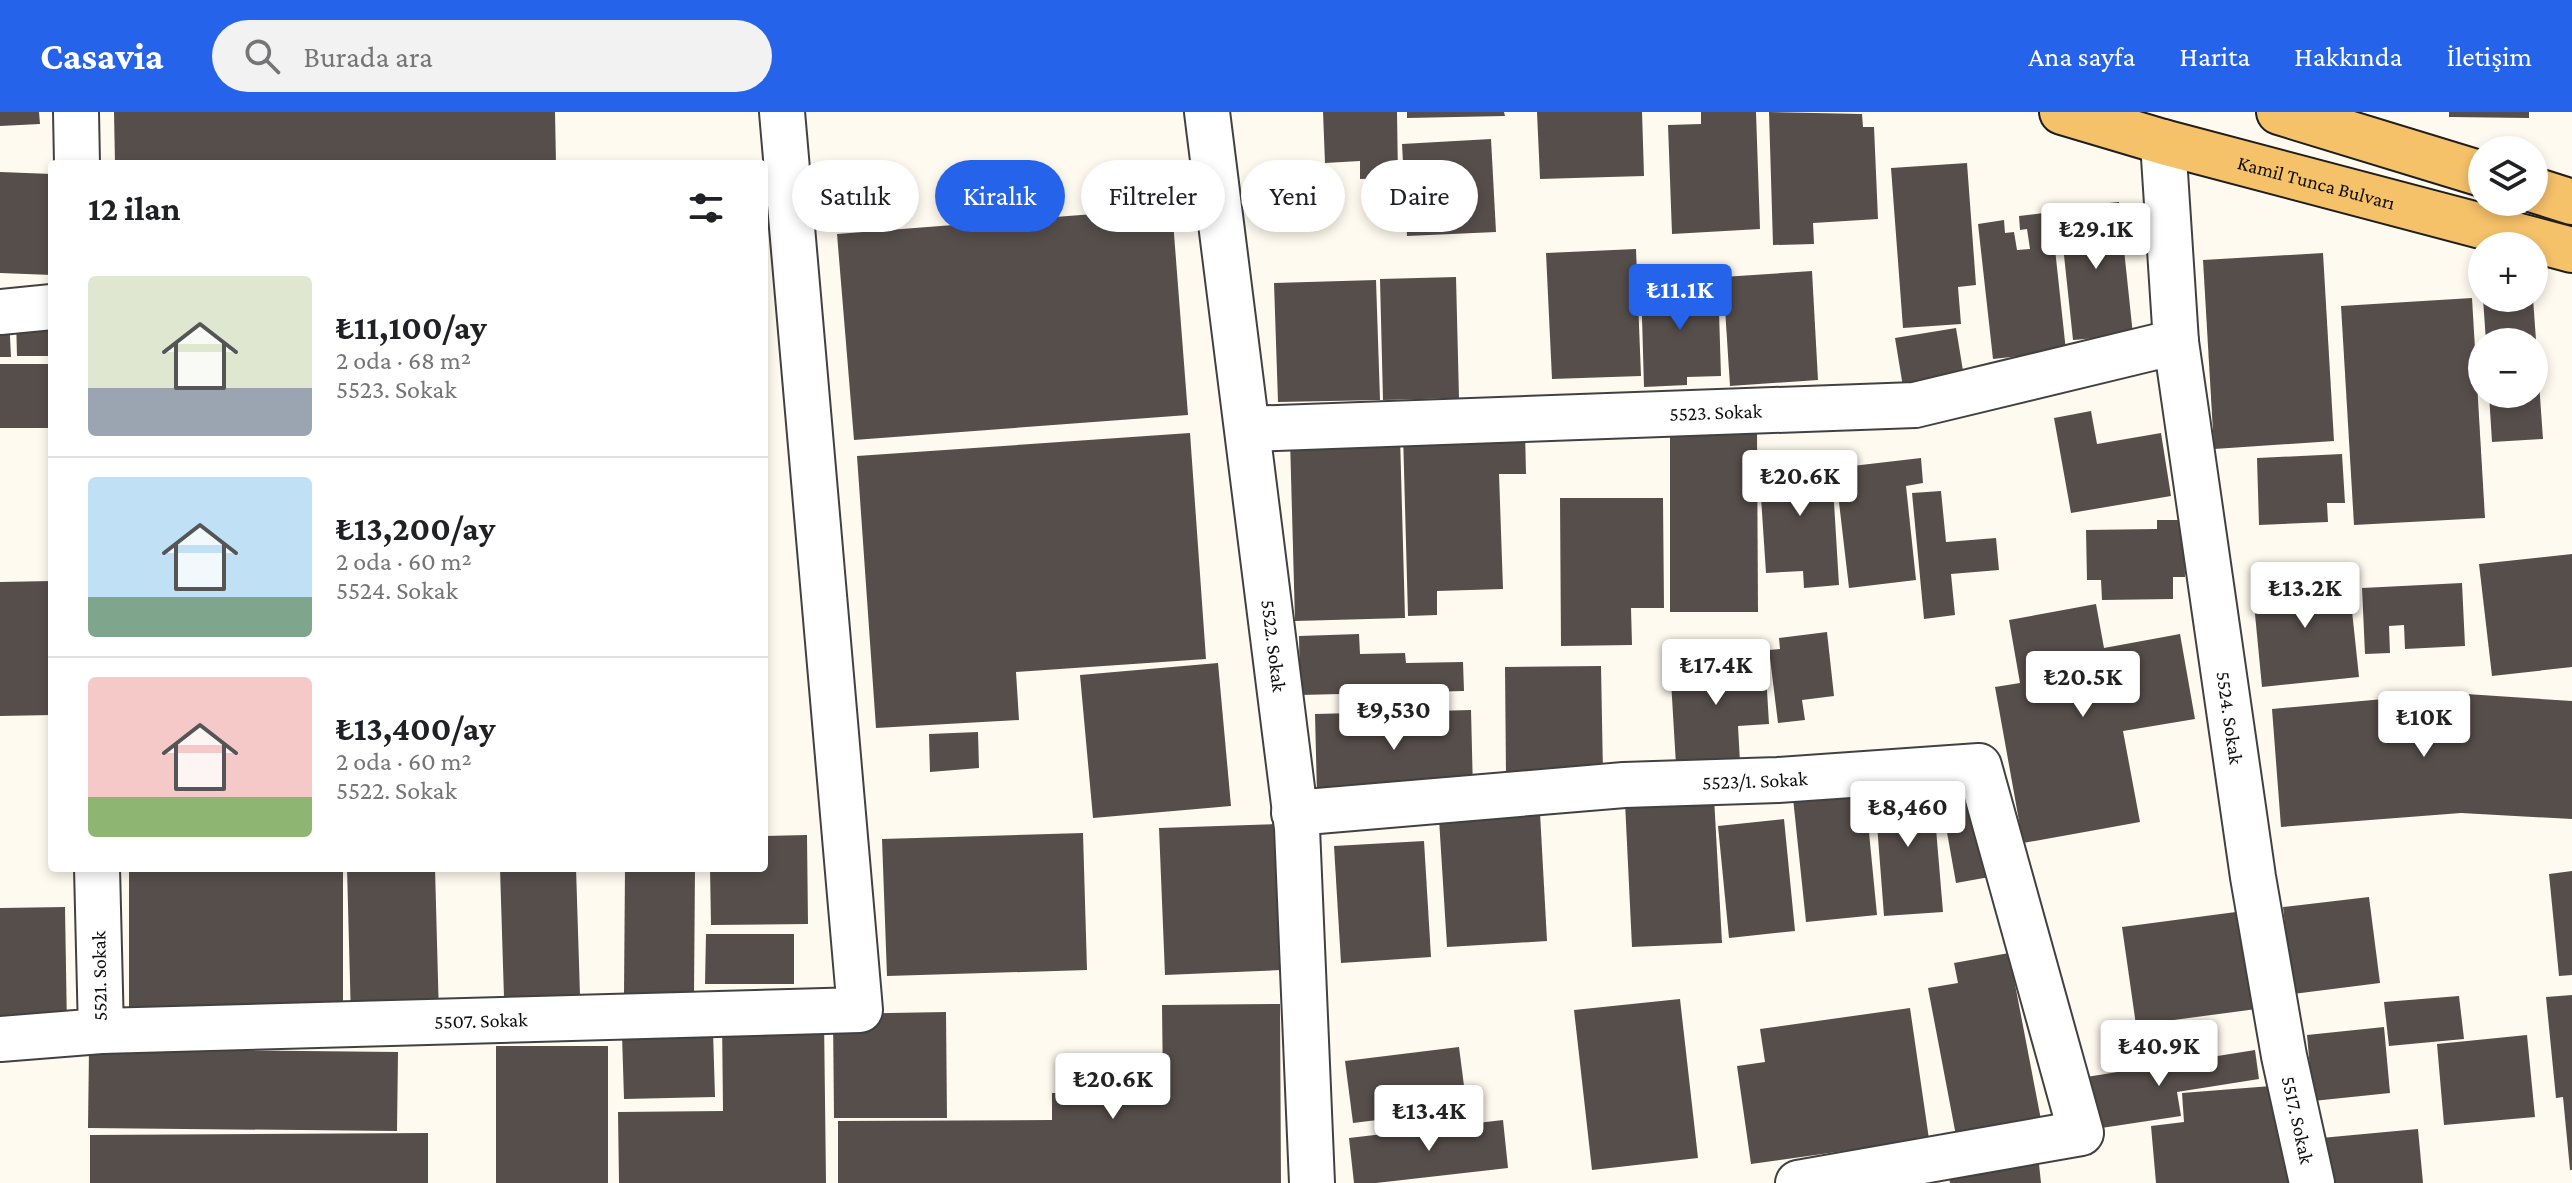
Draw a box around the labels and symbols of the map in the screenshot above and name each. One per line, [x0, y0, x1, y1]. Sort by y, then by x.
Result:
street label: Kamil Tunca Bulvarı [2235, 151, 2397, 214]
pin: ₺29.1K [2031, 203, 2161, 271]
pin: ₺11.1K [1615, 264, 1745, 332]
street label: 5523. Sokak [1669, 399, 1763, 425]
pin: ₺20.6K [1735, 450, 1865, 518]
pin: ₺13.2K [2240, 562, 2370, 630]
street label: 5522. Sokak [1257, 598, 1291, 694]
pin: ₺17.4K [1651, 639, 1781, 707]
pin: ₺20.5K [2018, 651, 2148, 719]
street label: 5524. Sokak [2213, 670, 2248, 766]
pin: ₺9,530 [1329, 684, 1459, 752]
pin: ₺10K [2377, 691, 2471, 759]
street label: 5523/1. Sokak [1702, 767, 1809, 793]
pin: ₺8,460 [1843, 781, 1973, 849]
street label: 5521. Sokak [87, 930, 111, 1021]
street label: 5507. Sokak [434, 1008, 528, 1033]
pin: ₺40.9K [2094, 1020, 2224, 1088]
pin: ₺20.6K [1048, 1053, 1178, 1121]
street label: 5517. Sokak [2278, 1074, 2319, 1166]
pin: ₺13.4K [1364, 1085, 1494, 1153]

